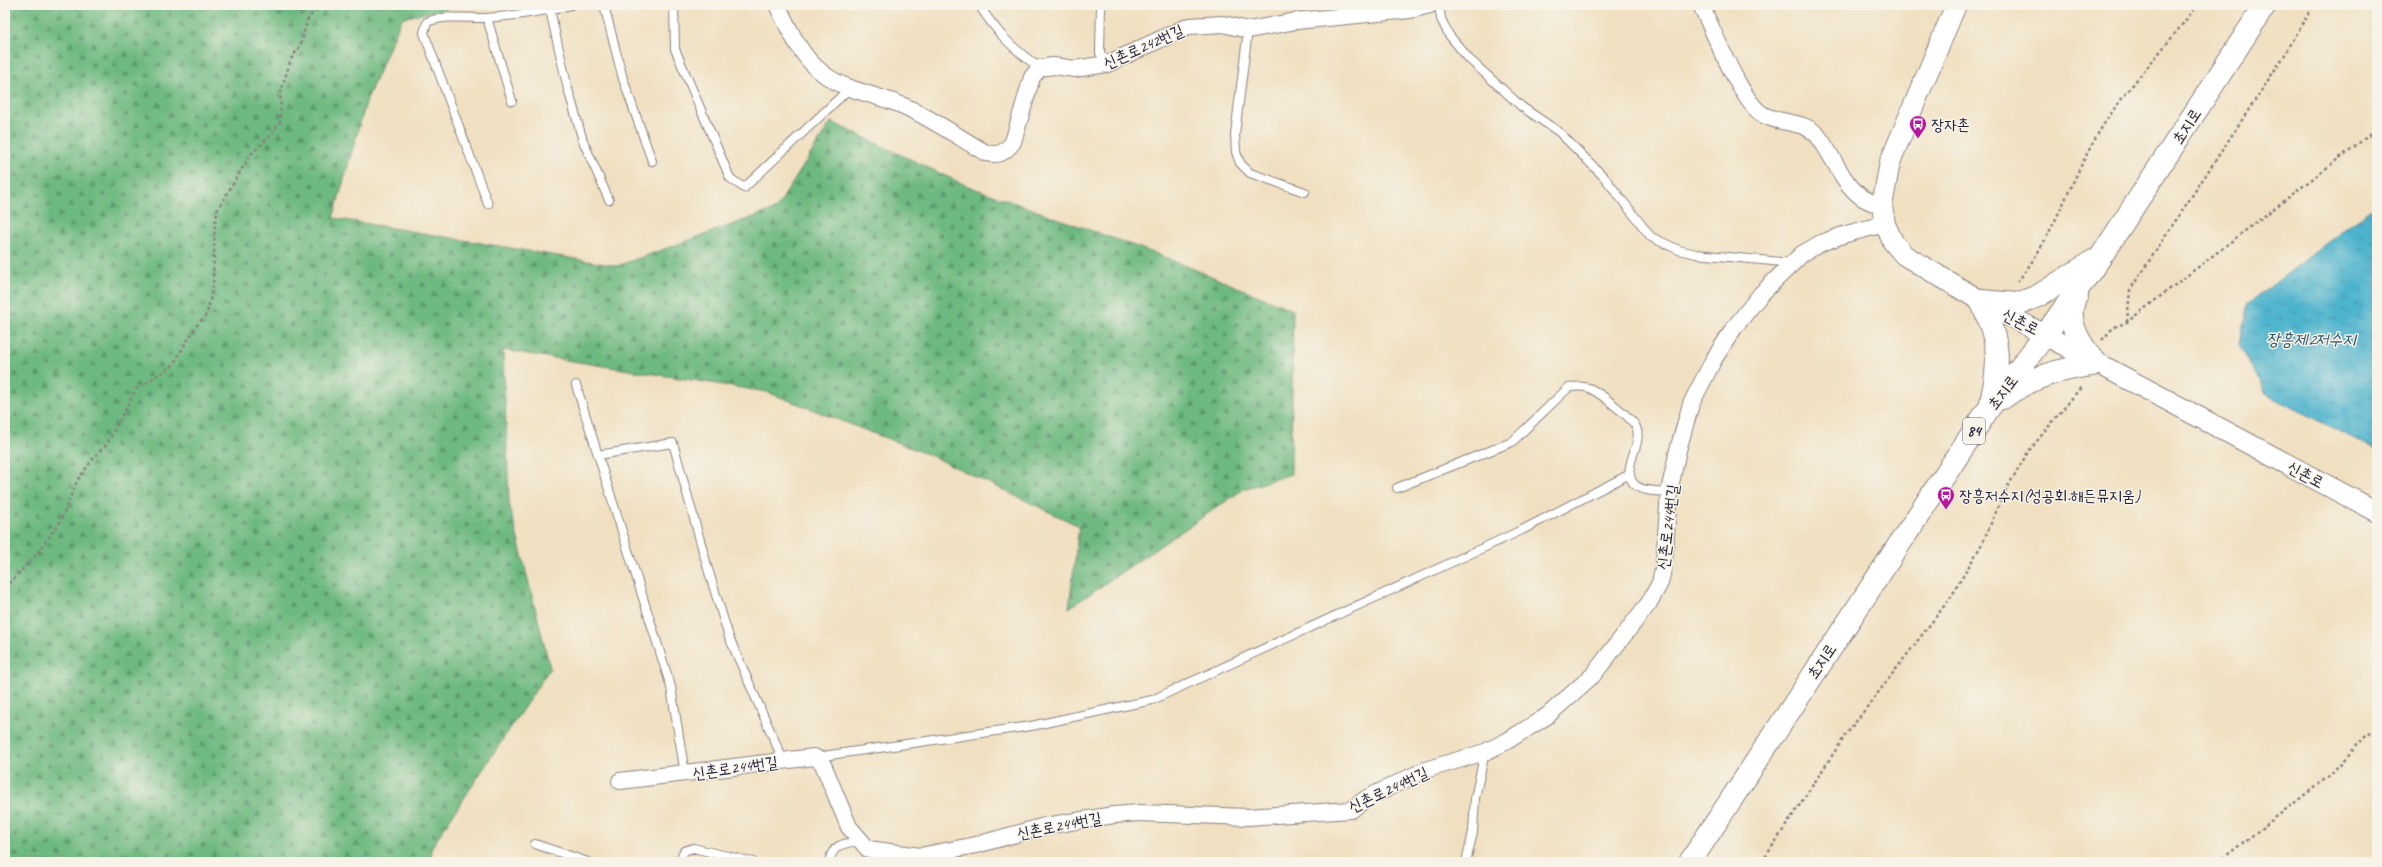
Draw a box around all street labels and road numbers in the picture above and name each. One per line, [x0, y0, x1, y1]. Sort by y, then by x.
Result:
street label: 신촌로242번길 [1100, 20, 1187, 74]
street label: 초지로 [2168, 105, 2206, 148]
street label: 신촌로 [1999, 304, 2042, 340]
street label: 초지로 [1983, 371, 2022, 414]
road number: 84 [1963, 418, 1985, 444]
street label: 신촌로 [2284, 457, 2327, 493]
street label: 신촌로244번길 [1653, 483, 1683, 571]
street label: 초지로 [1803, 640, 1841, 683]
street label: 신촌로244번길 [691, 752, 779, 784]
street label: 신촌로244번길 [1345, 763, 1432, 817]
street label: 신촌로244번길 [1015, 808, 1103, 844]

